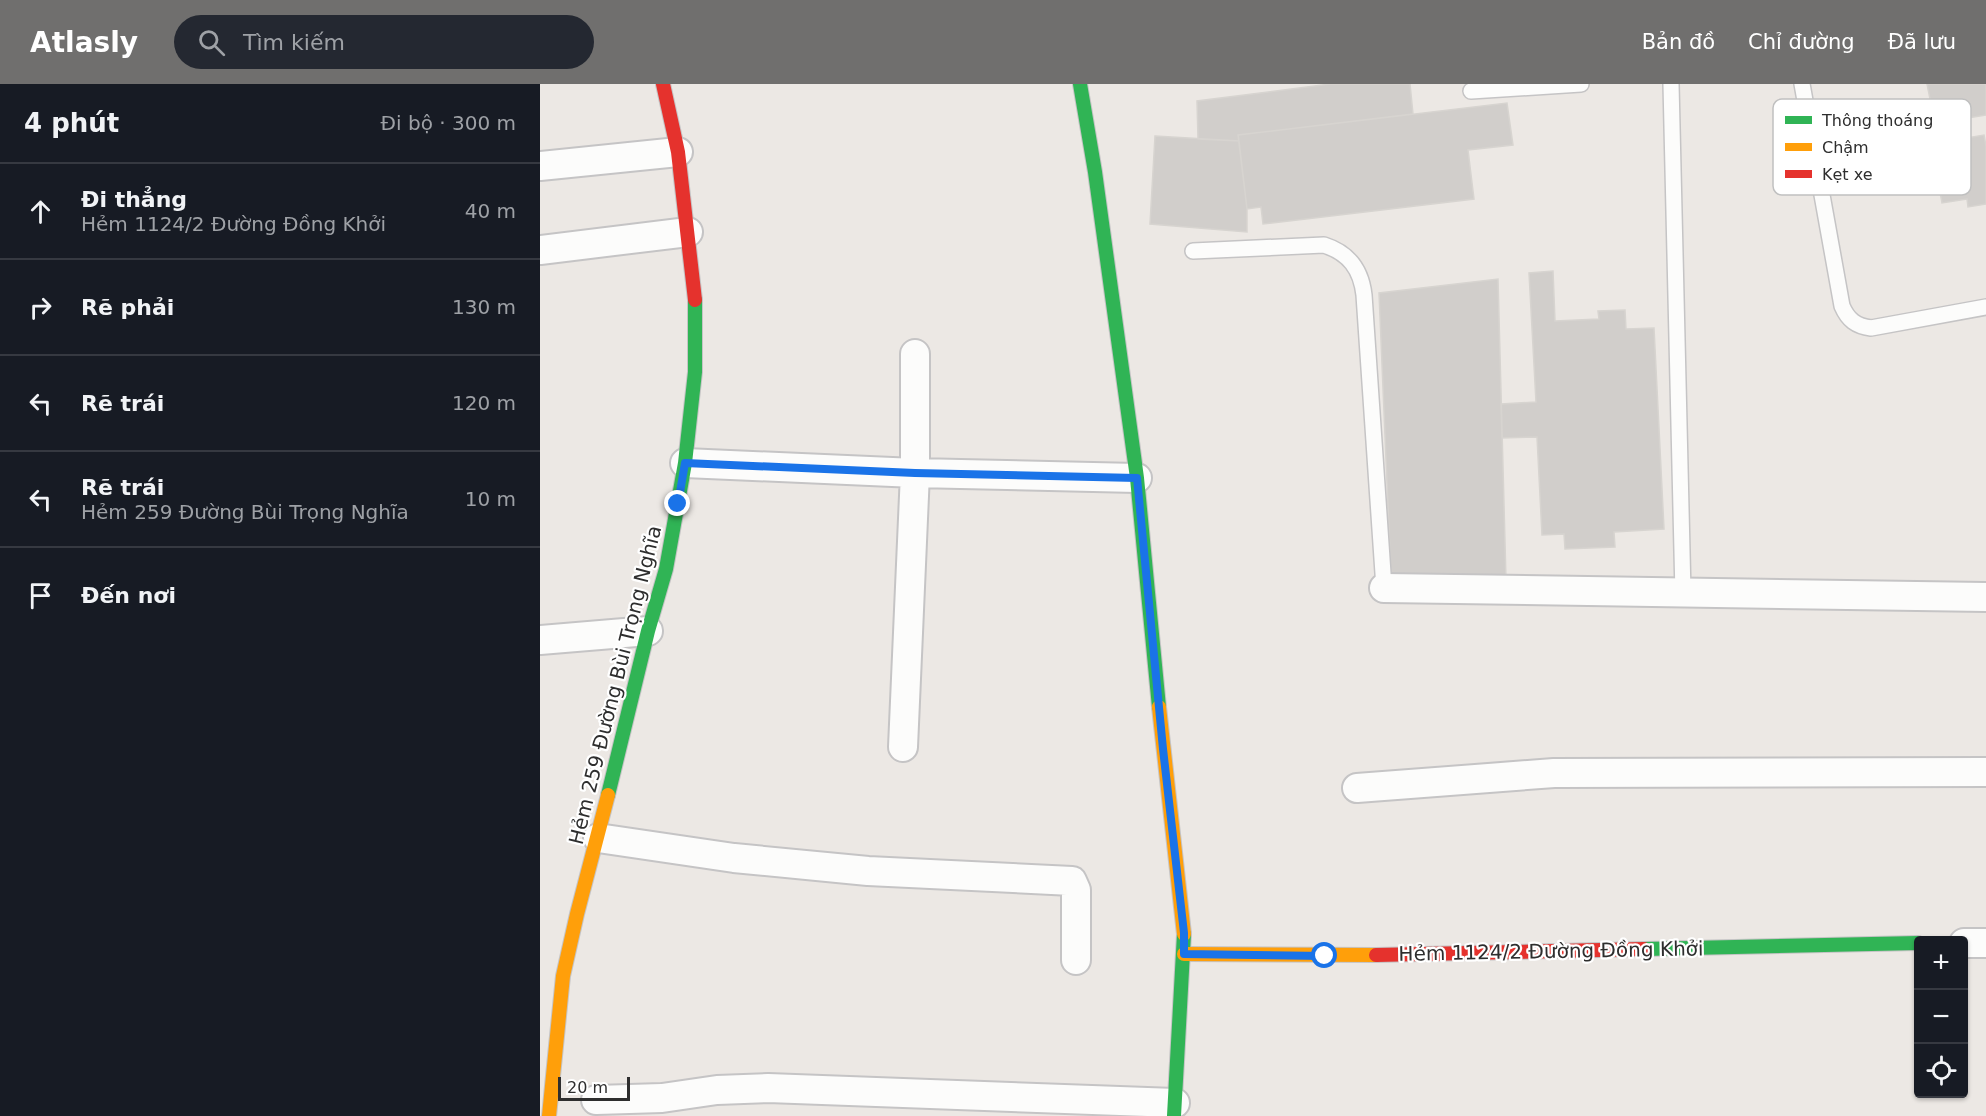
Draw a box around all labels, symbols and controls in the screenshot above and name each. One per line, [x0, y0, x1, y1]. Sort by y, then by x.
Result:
search box [174, 15, 594, 69]
text: Atlasly [30, 26, 138, 59]
icon: search [195, 26, 228, 59]
text: Tìm kiếm [243, 30, 345, 55]
text: Bản đồ [1642, 30, 1715, 54]
text: Chỉ đường [1748, 30, 1855, 54]
text: Đã lưu [1888, 30, 1956, 54]
legend [1773, 99, 1971, 195]
text: 4 phút [24, 108, 119, 138]
text: Đi bộ · 300 m [381, 111, 516, 135]
text: Thông thoáng [1821, 111, 1933, 130]
text: Chậm [1822, 138, 1869, 157]
text: Kẹt xe [1822, 165, 1873, 184]
text: Đi thẳng [81, 187, 187, 212]
icon: ahead [24, 195, 57, 228]
text: 40 m [465, 199, 516, 223]
text: Hẻm 1124/2 Đường Đồng Khởi [81, 212, 386, 236]
icon: right [24, 291, 57, 324]
text: Rẽ phải [81, 295, 174, 320]
text: 130 m [452, 295, 516, 319]
icon: left [24, 387, 57, 420]
text: Rẽ trái [81, 391, 164, 416]
text: 120 m [452, 391, 516, 415]
text: Rẽ trái [81, 475, 164, 500]
icon: left [24, 483, 57, 516]
text: 10 m [465, 487, 516, 511]
route end [664, 490, 690, 516]
text: Hẻm 259 Đường Bùi Trọng Nghĩa [81, 500, 409, 524]
street label: Hẻm 259 Đường Bùi Trọng Nghĩa [564, 523, 666, 847]
icon: arrive [24, 579, 57, 612]
text: Đến nơi [81, 583, 176, 608]
street label: Hẻm 1124/2 Đường Đồng Khởi [1398, 936, 1704, 966]
map controls [1914, 936, 1968, 1098]
button: + [1914, 936, 1968, 990]
route start [1311, 942, 1337, 968]
button: − [1914, 990, 1968, 1044]
button: locate [1914, 1044, 1968, 1098]
scale bar [558, 1074, 630, 1102]
text: 20 m [567, 1078, 608, 1097]

